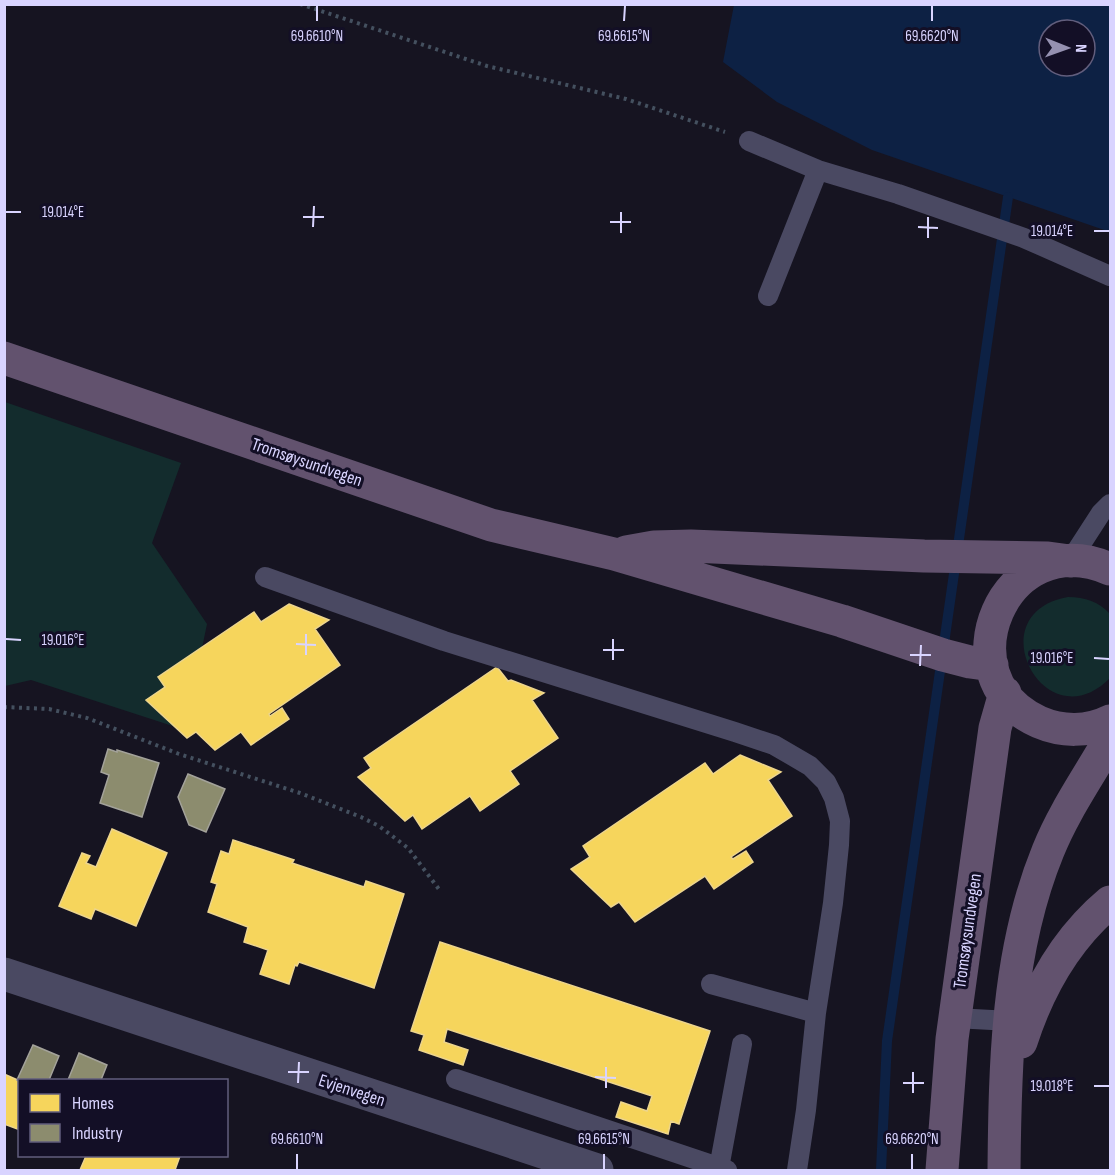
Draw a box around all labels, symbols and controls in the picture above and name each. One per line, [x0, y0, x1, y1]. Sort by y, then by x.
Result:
north arrow [1037, 18, 1097, 78]
text: 69.6610°N [291, 27, 343, 46]
text: 69.6615°N [598, 27, 650, 46]
text: 69.6620°N [905, 27, 959, 46]
text: N [1071, 44, 1090, 53]
text: 19.014°E [42, 203, 84, 222]
text: 19.014°E [1031, 222, 1073, 241]
street label: Tromsøysundvegen [249, 434, 365, 491]
text: 19.016°E [41, 631, 85, 650]
text: 19.016°E [1030, 649, 1074, 668]
street label: Tromsøysundvegen [949, 872, 986, 990]
street label: Evjenvegen [316, 1070, 388, 1111]
text: 19.018°E [1031, 1077, 1073, 1096]
legend [18, 1079, 228, 1157]
text: Homes [72, 1093, 114, 1114]
text: Industry [72, 1123, 123, 1144]
text: 69.6610°N [271, 1130, 323, 1149]
text: 69.6615°N [578, 1130, 630, 1149]
text: 69.6620°N [885, 1130, 939, 1149]

